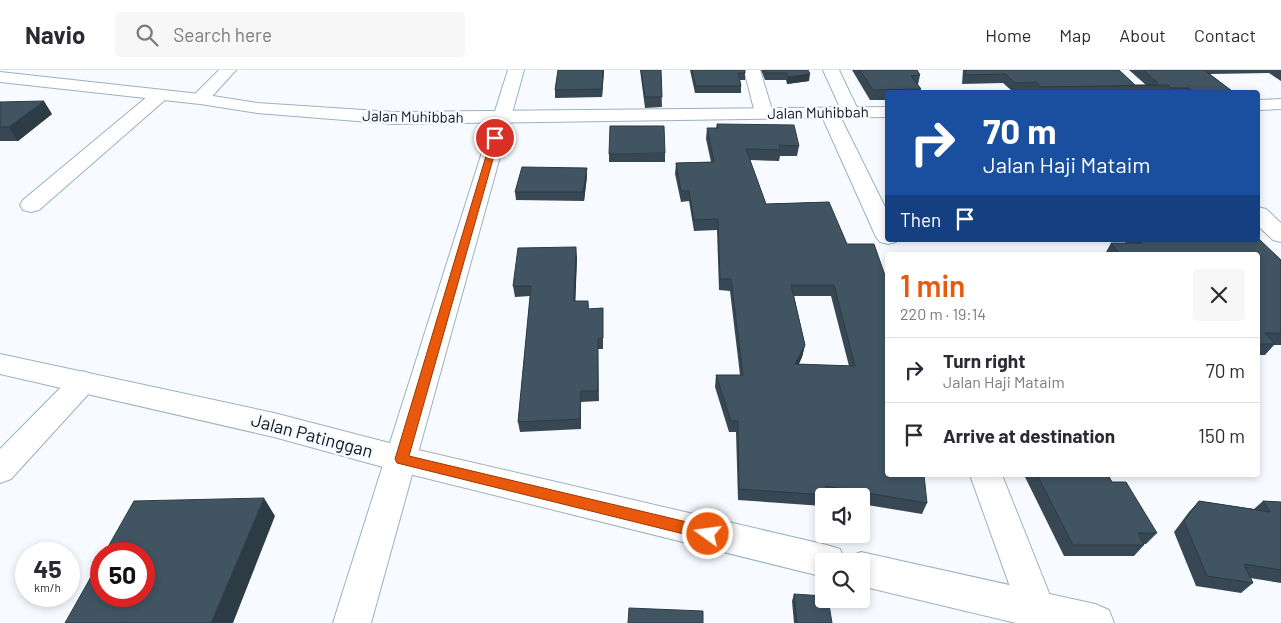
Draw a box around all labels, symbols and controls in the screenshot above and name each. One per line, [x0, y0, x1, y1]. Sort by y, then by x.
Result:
search box [115, 12, 465, 57]
text: Navio [25, 20, 85, 49]
icon: search [133, 21, 161, 49]
text: Search here [173, 23, 272, 46]
text: Home [985, 24, 1031, 46]
text: Map [1059, 24, 1091, 46]
text: About [1119, 24, 1166, 46]
text: Contact [1194, 24, 1256, 46]
street label: Jalan Muhibbah [767, 102, 869, 122]
street label: Jalan Muhibbah [362, 106, 464, 126]
text: 70 m [983, 109, 1057, 151]
icon: right [900, 110, 965, 175]
pin [474, 117, 516, 159]
icon: arrive [481, 124, 509, 152]
text: Jalan Haji Mataim [983, 151, 1150, 177]
icon: arrive [951, 205, 979, 233]
text: Then [900, 208, 941, 231]
text: 1 min [900, 267, 965, 303]
button: close [1193, 269, 1245, 321]
text: 220 m · 19:14 [900, 304, 986, 323]
text: Turn right [943, 349, 1025, 372]
icon: right [900, 356, 928, 384]
text: 70 m [1206, 359, 1245, 382]
text: Jalan Haji Mataim [943, 372, 1065, 391]
street label: Jalan Patinggan [249, 408, 375, 462]
icon: arrive [900, 421, 928, 449]
text: Arrive at destination [943, 424, 1115, 447]
text: 150 m [1198, 424, 1245, 447]
map controls [815, 488, 870, 608]
button: sound [815, 488, 870, 543]
position arrow [681, 507, 733, 559]
speed limit sign: 50 [90, 542, 155, 607]
text: 45 [33, 553, 62, 583]
button: search [815, 553, 870, 608]
text: km/h [34, 580, 61, 594]

